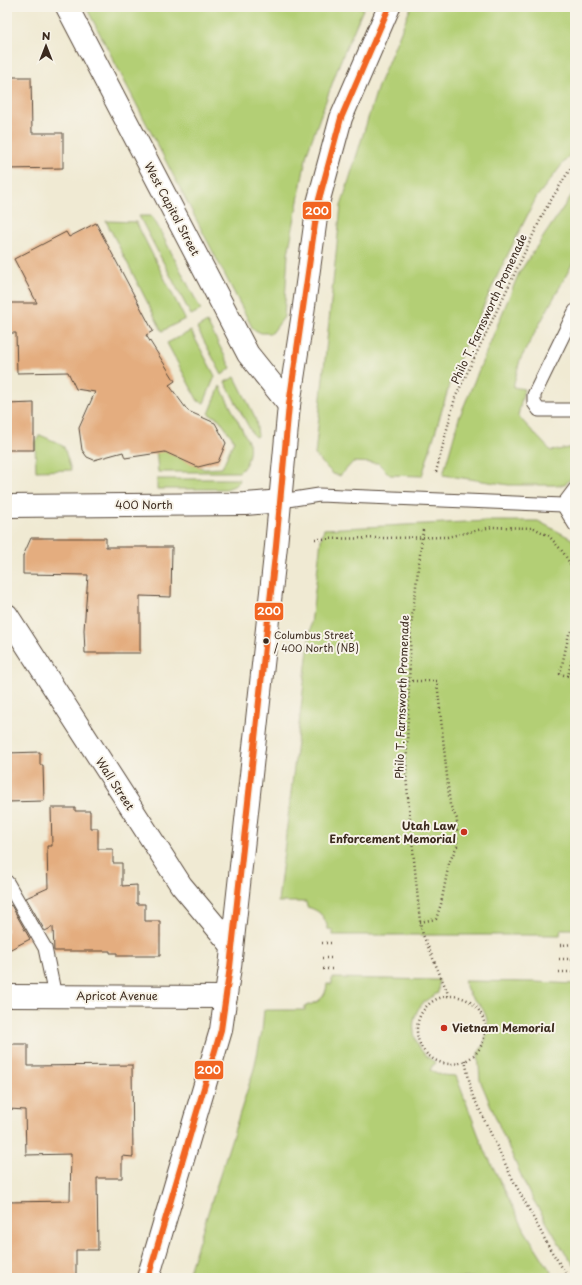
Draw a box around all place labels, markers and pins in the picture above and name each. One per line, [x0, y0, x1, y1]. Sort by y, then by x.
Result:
place label: Columbus Street / 400 North (NB) [274, 627, 359, 655]
marker: Columbus Street / 400 North (NB) [261, 636, 271, 646]
place label: Utah Law Enforcement Memorial [329, 817, 457, 847]
marker: Utah Law Enforcement Memorial [459, 827, 469, 837]
place label: Vietnam Memorial [452, 1019, 555, 1036]
marker: Vietnam Memorial [439, 1023, 449, 1033]

